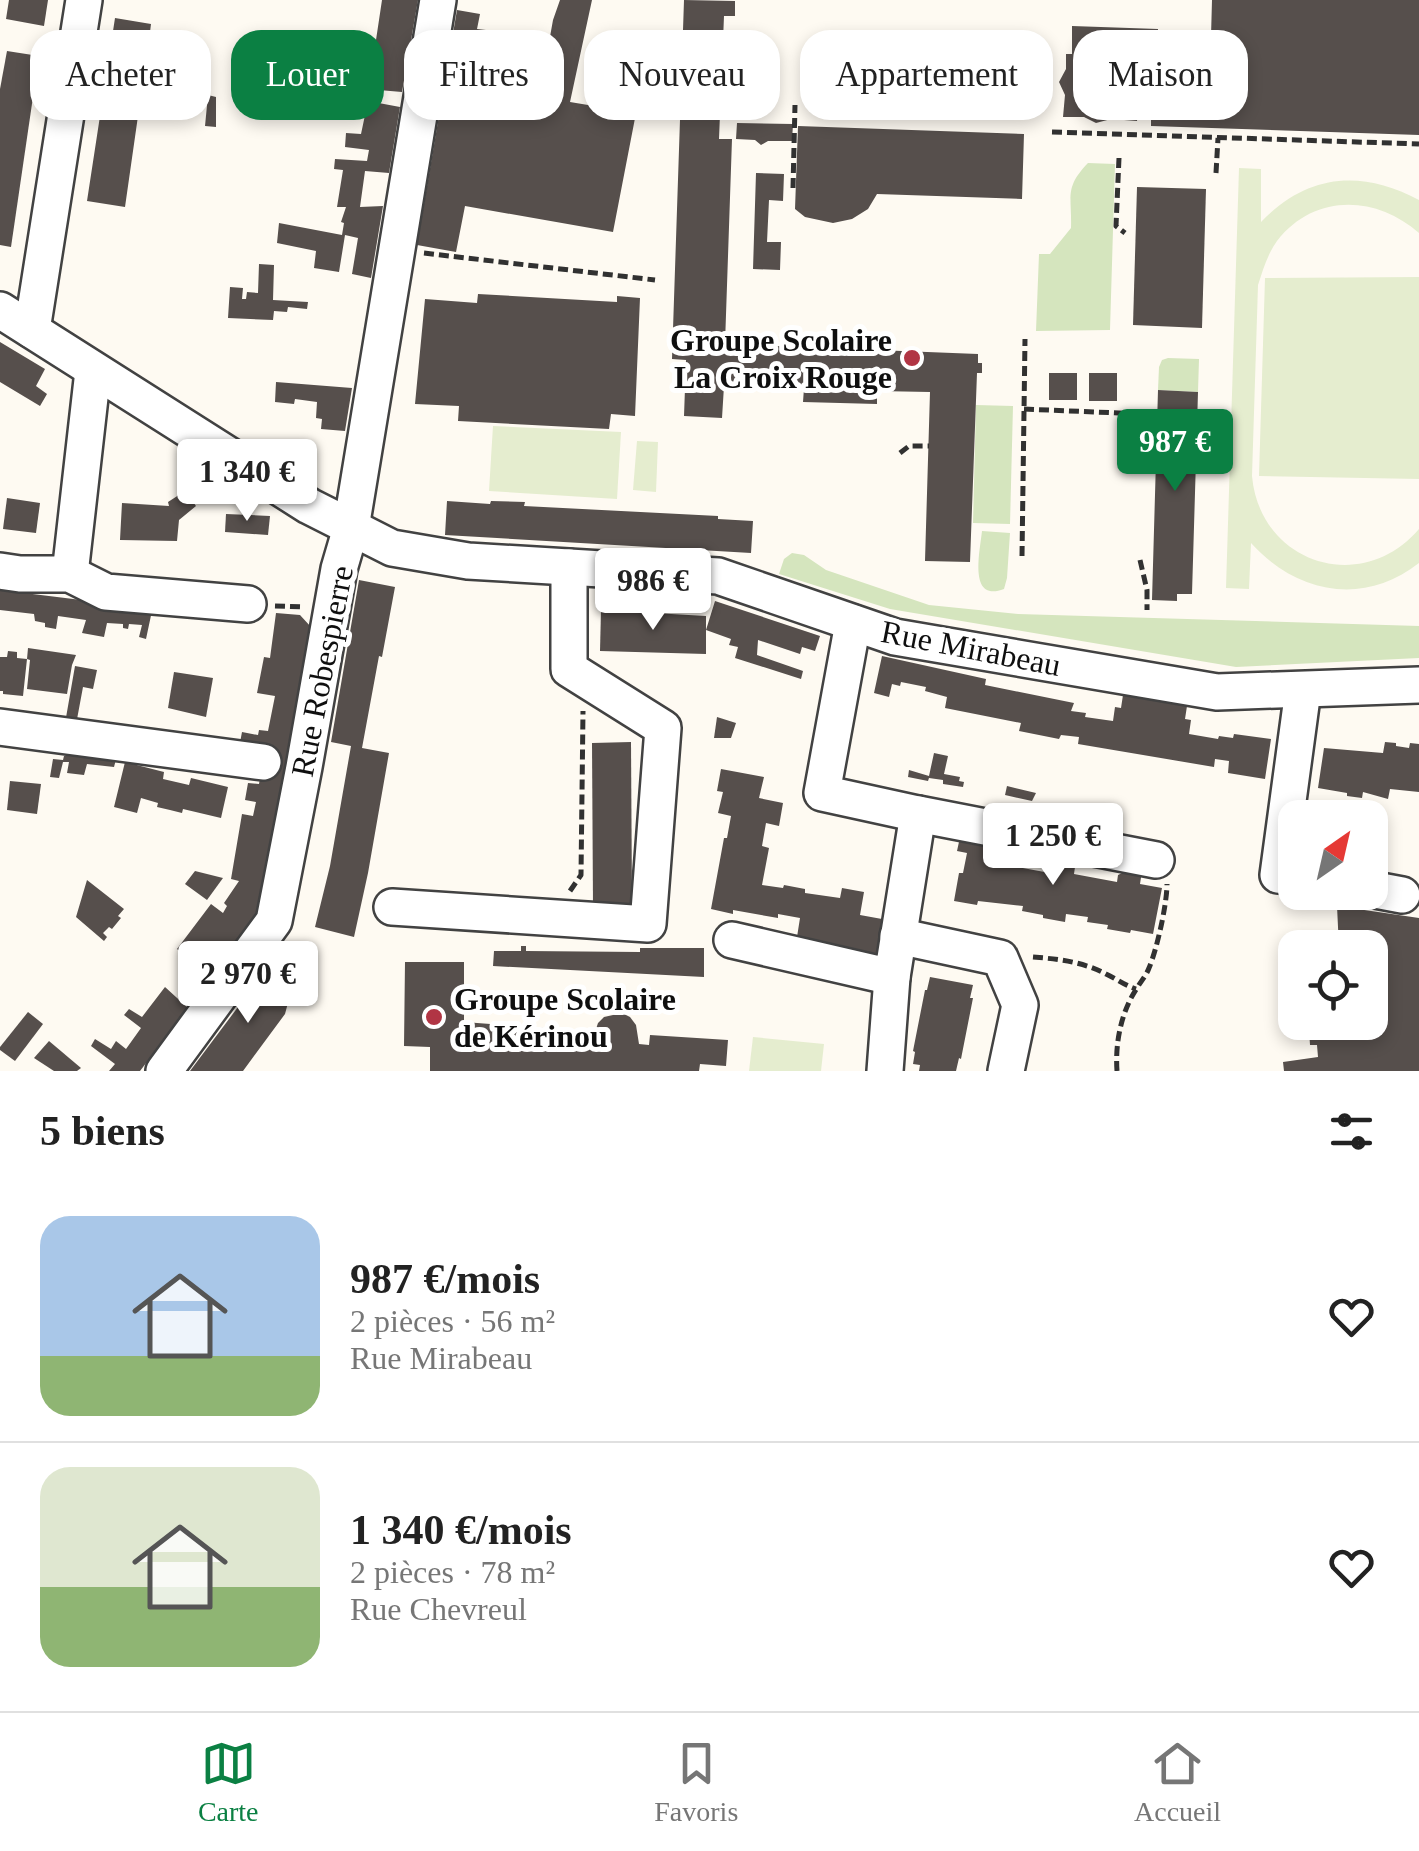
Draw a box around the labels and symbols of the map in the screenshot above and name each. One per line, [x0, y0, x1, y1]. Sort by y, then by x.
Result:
place label: Groupe Scolaire La Croix Rouge [670, 322, 892, 395]
marker: Groupe Scolaire La Croix Rouge [901, 347, 923, 369]
pin: 987 € [1105, 409, 1245, 494]
pin: 1 340 € [155, 439, 339, 524]
pin: 986 € [583, 548, 723, 633]
street label: Rue Robespierre [284, 562, 360, 780]
street label: Rue Mirabeau [878, 613, 1064, 683]
north arrow [1278, 800, 1388, 910]
pin: 1 250 € [961, 803, 1145, 888]
pin: 2 970 € [156, 941, 340, 1026]
place label: Groupe Scolaire de Kérinou [454, 981, 676, 1054]
marker: Groupe Scolaire de Kérinou [423, 1006, 445, 1028]

